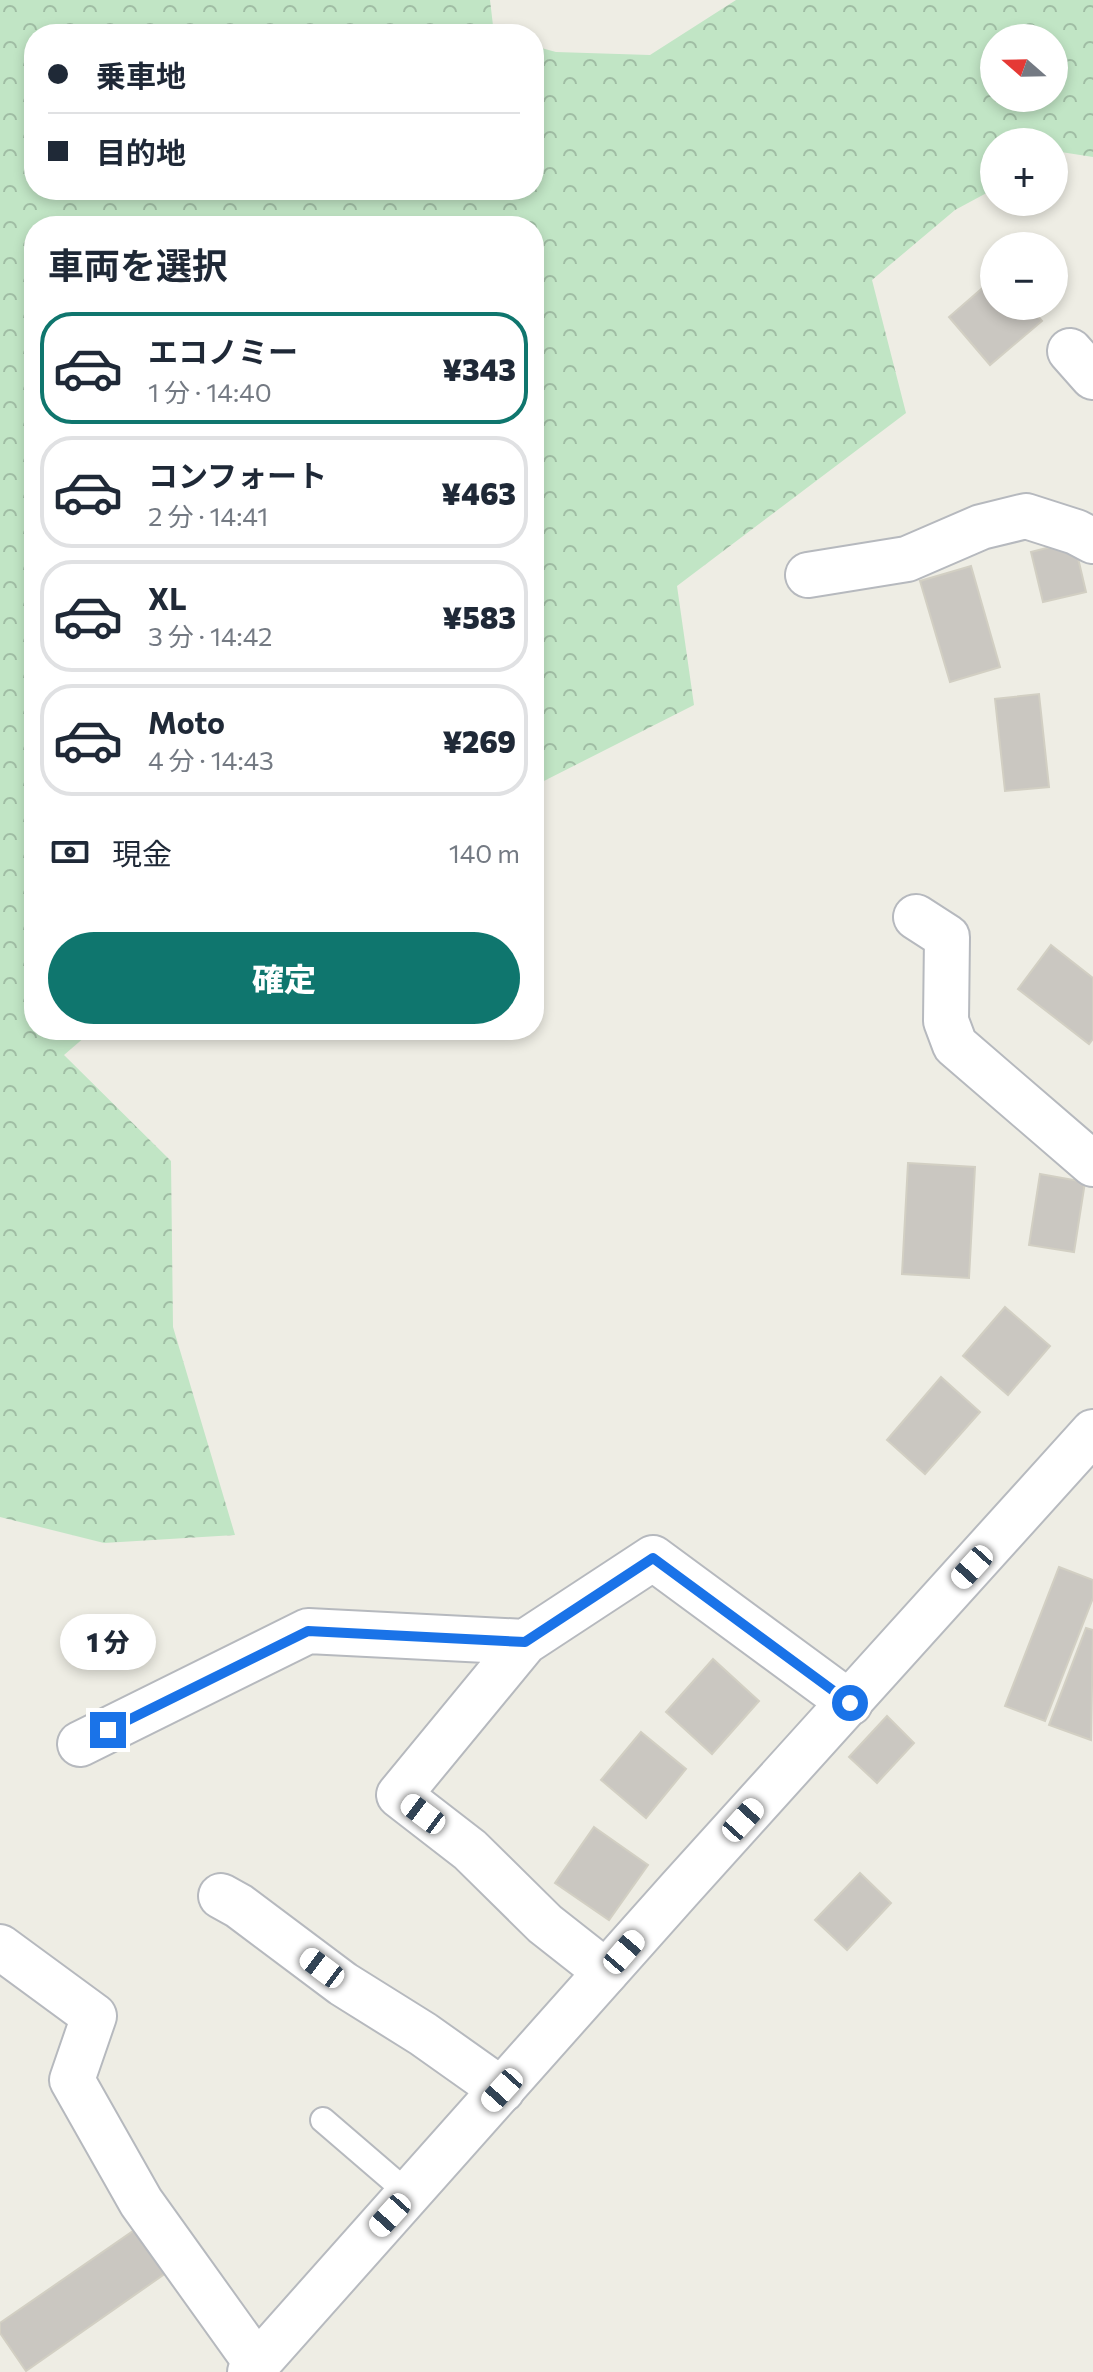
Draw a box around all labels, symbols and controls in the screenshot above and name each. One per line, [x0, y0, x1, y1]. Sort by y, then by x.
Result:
north arrow [980, 24, 1068, 112]
map controls [980, 24, 1068, 320]
text: 乗車地 [96, 56, 186, 93]
button: + [980, 128, 1068, 216]
text: 目的地 [96, 133, 186, 170]
button: − [980, 232, 1068, 320]
text: 車両を選択 [48, 242, 228, 286]
icon: car [52, 332, 124, 404]
text: エコノミー [148, 332, 298, 369]
text: ¥343 [442, 350, 516, 387]
text: 1 分 · 14:40 [148, 376, 272, 407]
icon: car [52, 456, 124, 528]
text: コンフォート [148, 456, 327, 493]
text: ¥463 [441, 474, 516, 511]
text: 2 分 · 14:41 [148, 500, 268, 531]
text: XL [148, 579, 187, 616]
icon: car [52, 580, 124, 652]
text: ¥583 [442, 598, 516, 635]
text: 3 分 · 14:42 [148, 620, 272, 651]
text: Moto [148, 703, 225, 740]
icon: car [52, 704, 124, 776]
text: ¥269 [442, 722, 516, 759]
text: 4 分 · 14:43 [148, 744, 274, 775]
icon: cash [48, 830, 92, 874]
text: 現金 [112, 834, 172, 871]
text: 140 m [449, 837, 520, 868]
button: 確定 [48, 932, 520, 1024]
car [947, 1541, 997, 1593]
callout: 1 分 [60, 1614, 156, 1670]
text: 1 分 [86, 1626, 130, 1657]
route start [832, 1685, 868, 1721]
route end [90, 1712, 126, 1748]
car [397, 1790, 449, 1838]
car [718, 1794, 768, 1846]
car [599, 1926, 649, 1978]
car [296, 1944, 348, 1992]
car [477, 2064, 527, 2116]
car [365, 2189, 415, 2241]

